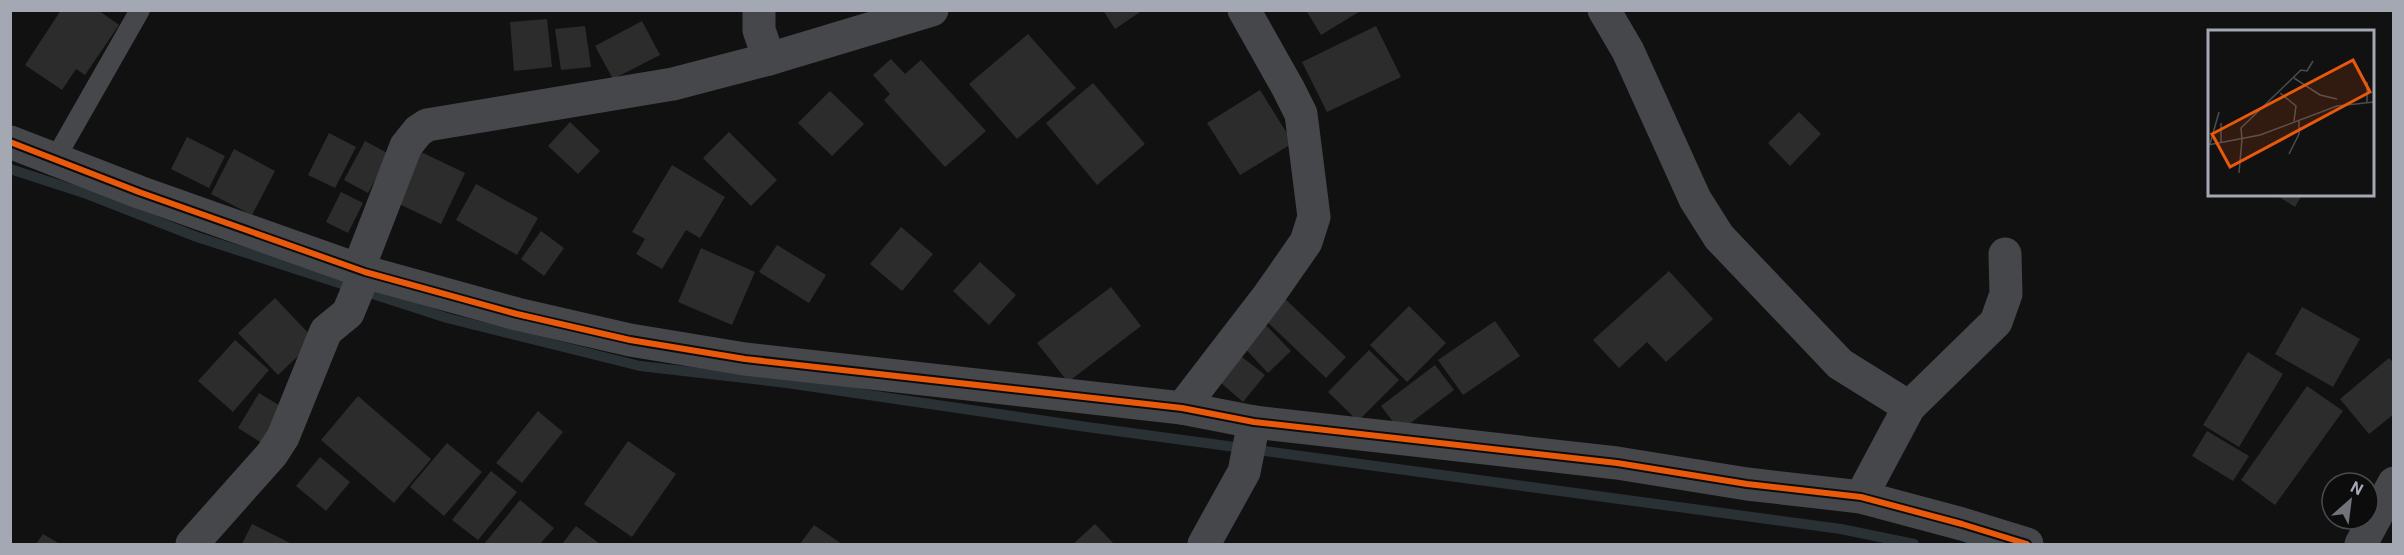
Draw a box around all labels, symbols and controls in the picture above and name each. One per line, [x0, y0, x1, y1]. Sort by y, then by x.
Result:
inset map [2208, 30, 2374, 196]
north arrow [2320, 471, 2380, 531]
text: N [2347, 477, 2366, 499]

